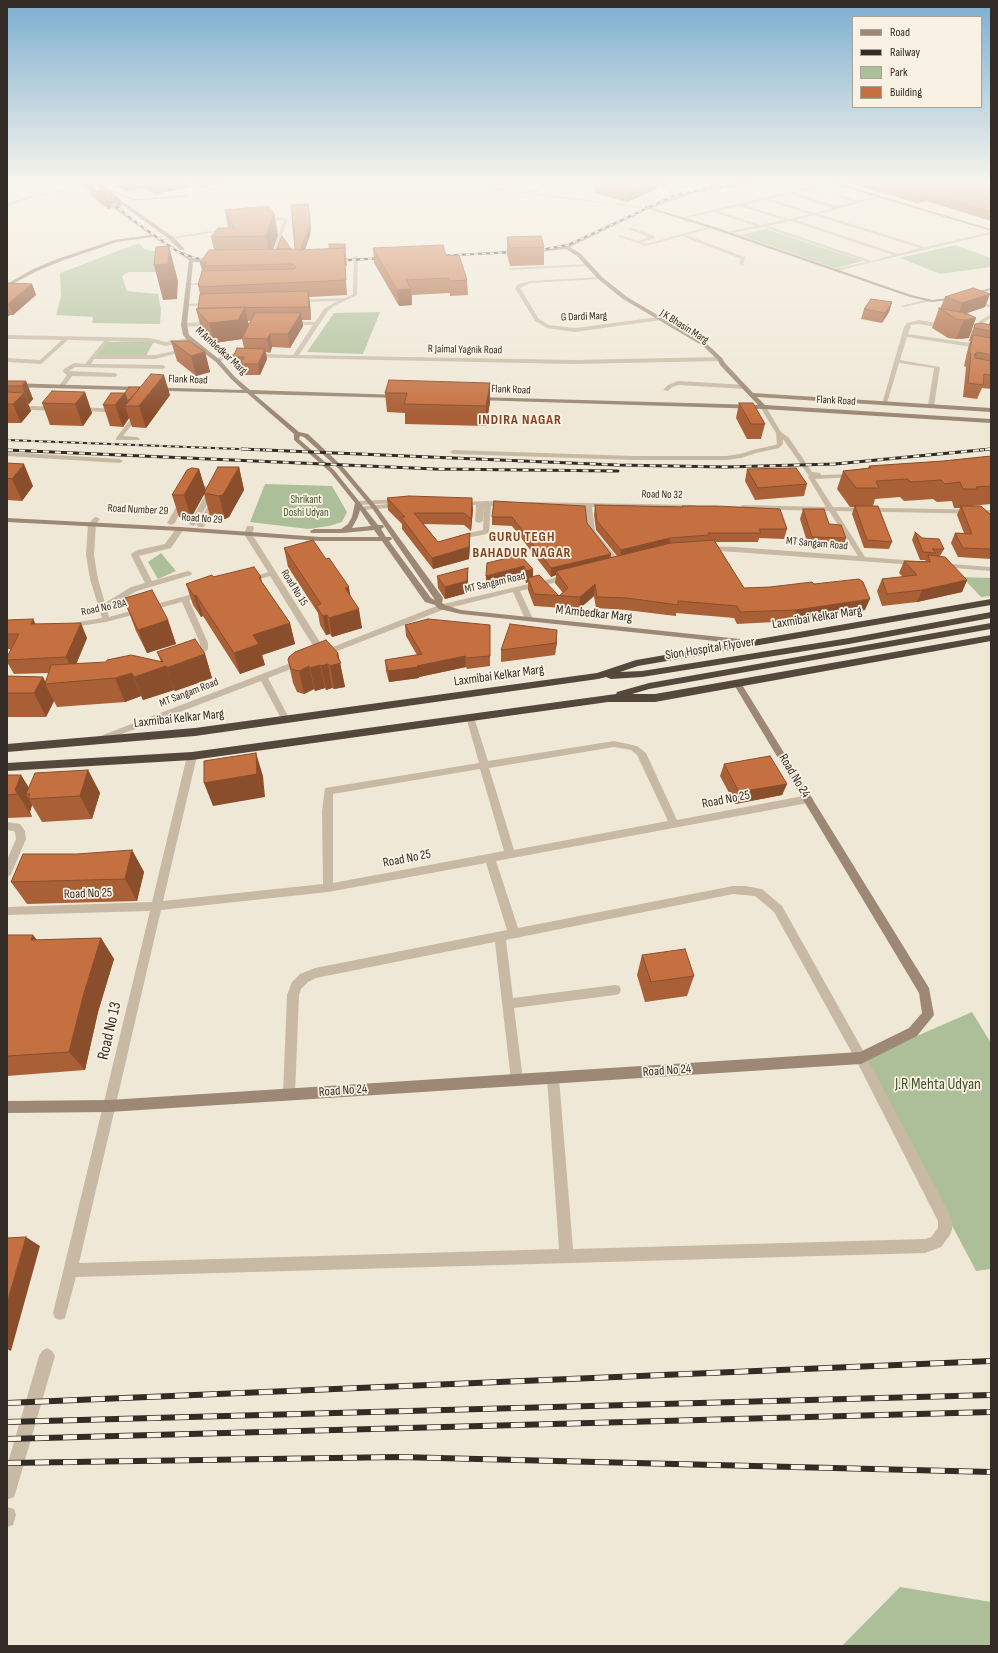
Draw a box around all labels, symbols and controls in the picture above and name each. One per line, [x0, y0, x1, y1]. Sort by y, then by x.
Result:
legend [852, 16, 982, 108]
text: Road [890, 25, 910, 40]
text: Railway [890, 45, 920, 60]
text: Park [890, 65, 908, 80]
text: Building [890, 85, 922, 100]
street label: J K Bhasin Marg [657, 307, 711, 347]
street label: G Dardi Marg [561, 310, 607, 324]
street label: M Ambedkar Marg [192, 324, 250, 378]
street label: R Jaimal Yagnik Road [428, 343, 502, 357]
street label: Flank Road [168, 373, 208, 387]
street label: Flank Road [491, 383, 531, 397]
street label: Flank Road [816, 393, 856, 409]
district label: INDIRA NAGAR [478, 412, 562, 428]
street label: Road No 32 [641, 488, 683, 502]
park label: Shrikant Doshi Udyan [283, 493, 329, 519]
street label: Road Number 29 [107, 502, 169, 518]
street label: Road No 29 [181, 511, 223, 527]
district label: GURU TEGH BAHADUR NAGAR [473, 529, 571, 562]
street label: MT Sangam Road [786, 535, 848, 553]
street label: Road No 15 [278, 567, 310, 609]
street label: MT Sangam Road [463, 570, 527, 596]
street label: Road No 28A [80, 597, 128, 619]
street label: M Ambedkar Marg [555, 602, 633, 626]
street label: Laxmibai Kelkar Marg [771, 603, 863, 633]
street label: Sion Hospital Flyover [664, 634, 756, 664]
street label: Laxmibai Kelkar Marg [453, 662, 545, 690]
street label: MT Sangam Road [158, 676, 220, 710]
street label: Laxmibai Kelkar Marg [133, 707, 225, 731]
street label: Road No 24 [775, 751, 813, 801]
street label: Road No 25 [701, 788, 751, 812]
street label: Road No 25 [382, 847, 432, 871]
street label: Road No 25 [64, 885, 112, 903]
street label: Road No 13 [94, 1000, 126, 1062]
street label: Road No 24 [642, 1062, 692, 1080]
park label: J.R Mehta Udyan [895, 1075, 981, 1095]
street label: Road No 24 [318, 1082, 368, 1100]

